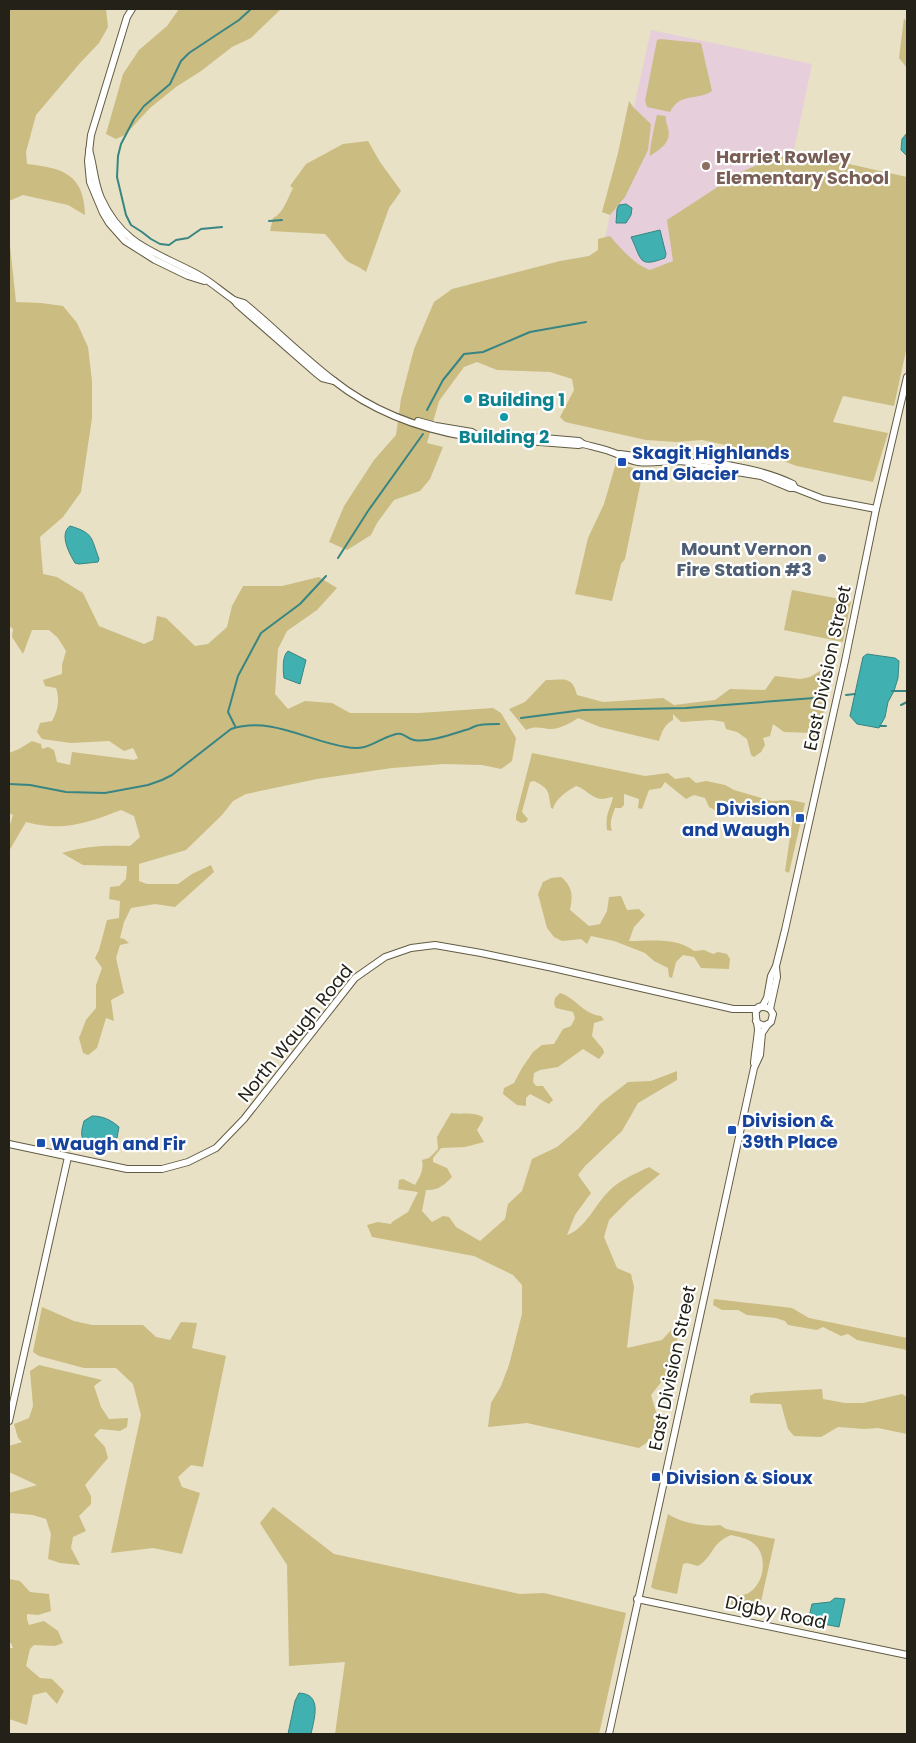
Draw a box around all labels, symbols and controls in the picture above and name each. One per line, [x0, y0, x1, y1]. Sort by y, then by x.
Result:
place label: Harriet Rowley Elementary School [716, 144, 889, 190]
marker: Harriet Rowley Elementary School [700, 160, 712, 172]
place label: Building 1 [478, 387, 565, 412]
marker: Building 1 [462, 393, 474, 405]
marker: Building 2 [498, 411, 510, 423]
place label: Building 2 [459, 424, 549, 449]
place label: Skagit Highlands and Glacier [632, 440, 790, 486]
marker: Skagit Highlands and Glacier [616, 456, 628, 468]
place label: Mount Vernon Fire Station #3 [676, 536, 812, 582]
marker: Mount Vernon Fire Station #3 [816, 552, 828, 564]
street label: East Division Street [797, 583, 857, 753]
place label: Division and Waugh [682, 796, 790, 842]
marker: Division and Waugh [794, 812, 806, 824]
street label: North Waugh Road [232, 959, 358, 1107]
place label: Division & 39th Place [742, 1108, 838, 1154]
marker: Division & 39th Place [726, 1124, 738, 1136]
place label: Waugh and Fir [51, 1131, 186, 1156]
marker: Waugh and Fir [35, 1137, 47, 1149]
street label: East Division Street [642, 1283, 702, 1453]
place label: Division & Sioux [666, 1465, 813, 1490]
marker: Division & Sioux [650, 1471, 662, 1483]
street label: Digby Road [723, 1589, 829, 1635]

